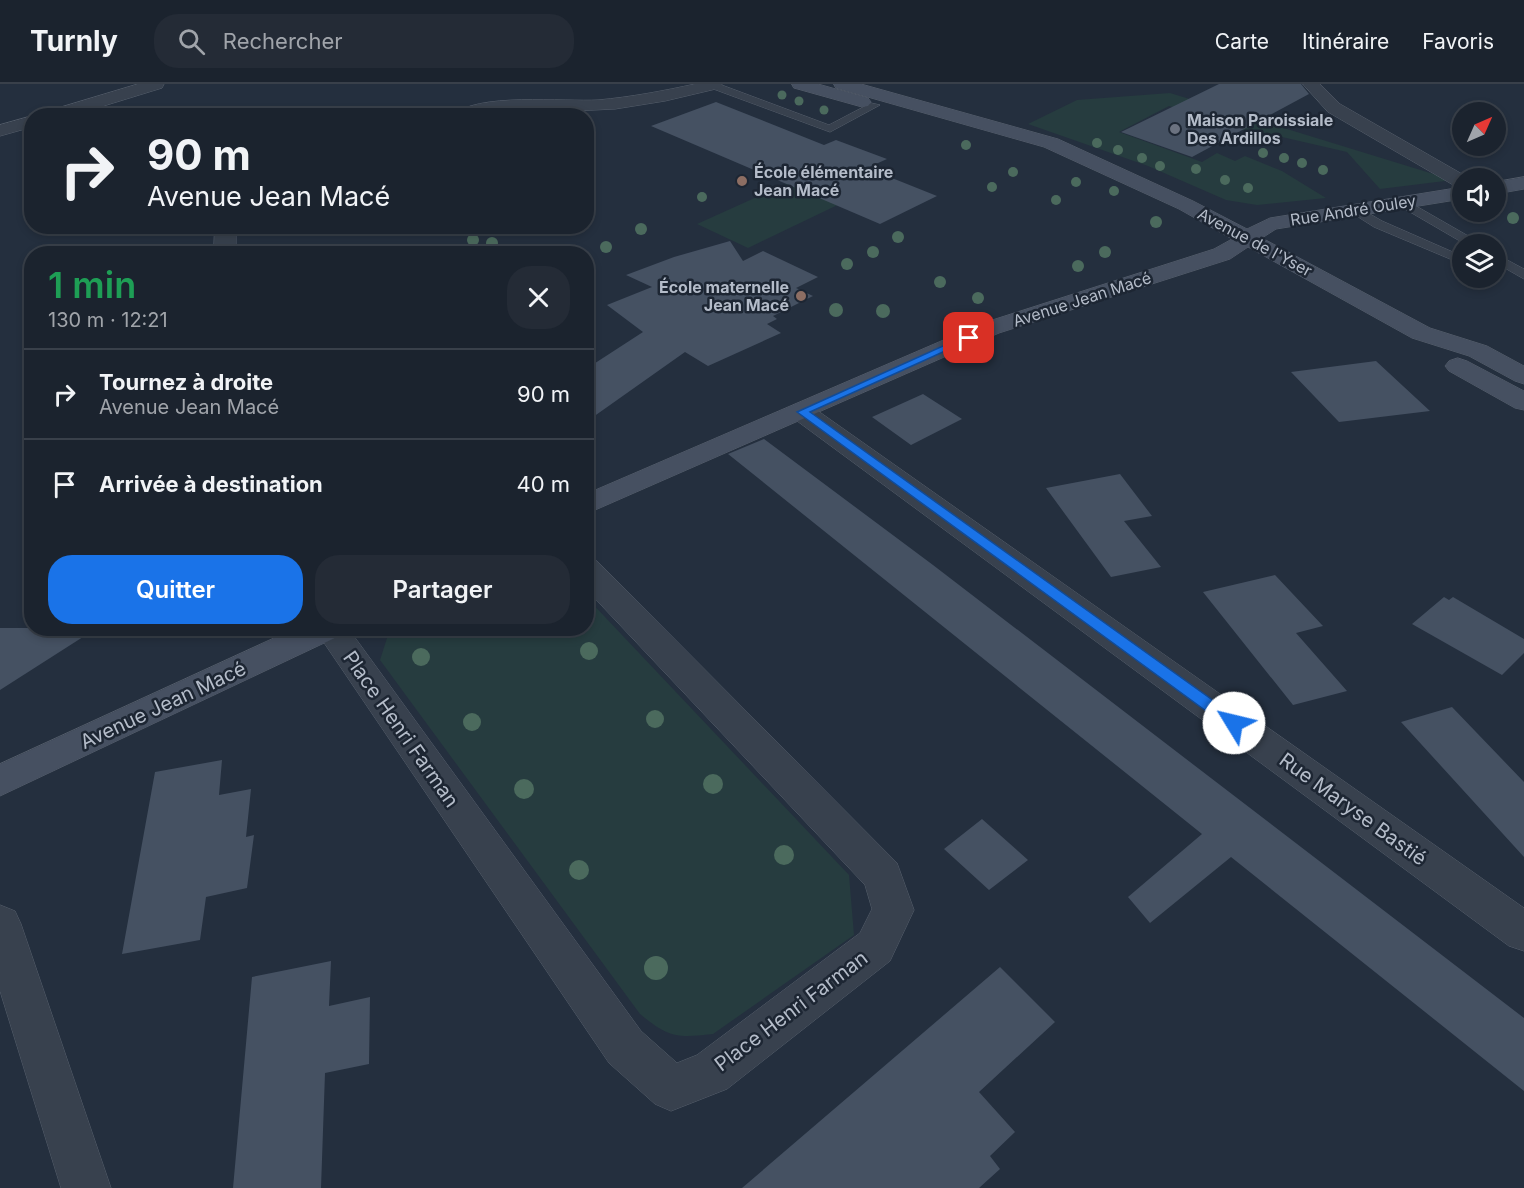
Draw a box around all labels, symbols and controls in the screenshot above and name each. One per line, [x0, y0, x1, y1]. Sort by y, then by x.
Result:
search box [154, 14, 574, 68]
text: Turnly [30, 24, 118, 58]
icon: search [175, 25, 208, 58]
text: Rechercher [223, 28, 343, 54]
text: Carte [1215, 29, 1269, 54]
text: Itinéraire [1302, 29, 1389, 54]
text: Favoris [1422, 29, 1494, 54]
north arrow [1452, 102, 1506, 156]
map controls [1452, 102, 1506, 288]
place label: Maison Paroissiale Des Ardillos [1187, 110, 1333, 148]
marker: Maison Paroissiale Des Ardillos [1168, 122, 1182, 136]
text: 90 m [147, 129, 251, 180]
icon: right [48, 132, 126, 210]
place label: École élémentaire Jean Macé [754, 162, 893, 200]
button: sound [1452, 168, 1506, 222]
marker: École élémentaire Jean Macé [735, 174, 749, 188]
text: Avenue Jean Macé [147, 180, 390, 213]
street label: Rue André Ouley [1289, 190, 1417, 230]
street label: Avenue de l'Yser [1194, 203, 1316, 281]
button: layers [1452, 234, 1506, 288]
text: 1 min [48, 263, 136, 307]
button: close [507, 266, 570, 329]
street label: Avenue Jean Macé [1010, 267, 1154, 331]
place label: École maternelle Jean Macé [659, 277, 789, 315]
marker: École maternelle Jean Macé [794, 289, 808, 303]
text: 130 m · 12:21 [48, 308, 168, 332]
pin [943, 312, 994, 363]
icon: arrive [952, 321, 985, 354]
text: Tournez à droite [99, 369, 273, 395]
icon: right [48, 378, 81, 411]
text: 90 m [517, 381, 570, 407]
text: Avenue Jean Macé [99, 395, 279, 419]
icon: arrive [48, 468, 81, 501]
text: Arrivée à destination [99, 471, 323, 497]
text: 40 m [516, 471, 570, 497]
button: Quitter [48, 555, 303, 624]
button: Partager [315, 555, 570, 624]
street label: Place Henri Farman [338, 646, 464, 812]
street label: Avenue Jean Macé [76, 656, 250, 754]
position arrow [1202, 691, 1266, 755]
street label: Rue Maryse Bastié [1275, 748, 1431, 870]
street label: Place Henri Farman [710, 946, 872, 1076]

